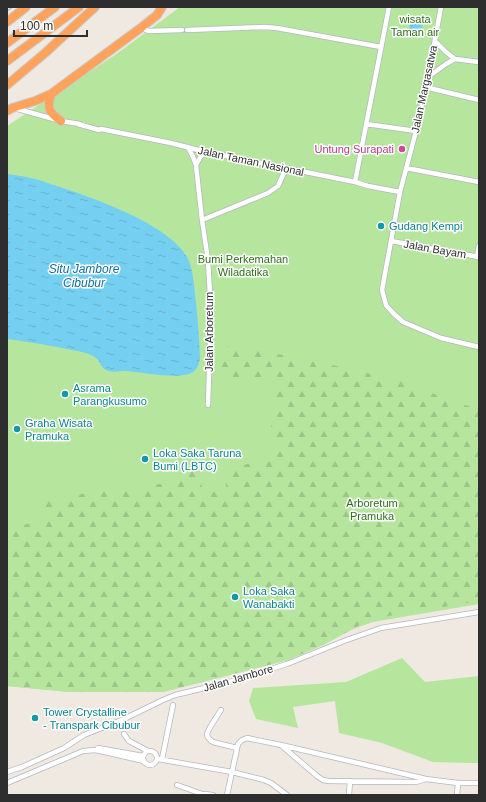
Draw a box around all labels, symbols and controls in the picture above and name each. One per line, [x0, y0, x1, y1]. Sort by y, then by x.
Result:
scale bar [14, 12, 87, 38]
park label: wisata Taman air [391, 13, 439, 38]
text: 100 m [20, 19, 53, 33]
street label: Jalan Margasatwa [409, 43, 439, 134]
place label: Untung Surapati [315, 143, 394, 155]
street label: Jalan Taman Nasional [197, 144, 305, 178]
marker: Untung Surapati [397, 144, 407, 154]
place label: Gudang Kempi [389, 220, 462, 232]
marker: Gudang Kempi [376, 221, 386, 231]
street label: Jalan Bayam [403, 238, 467, 260]
park label: Bumi Perkemahan Wiladatika [198, 253, 288, 278]
water label: Situ Jambore Cibubur [49, 262, 120, 290]
street label: Jalan Arboretum [203, 292, 215, 372]
place label: Asrama Parangkusumo [73, 382, 147, 407]
marker: Asrama Parangkusumo [60, 389, 70, 399]
place label: Graha Wisata Pramuka [25, 417, 93, 442]
marker: Graha Wisata Pramuka [12, 424, 22, 434]
place label: Loka Saka Taruna Bumi (LBTC) [153, 447, 242, 472]
marker: Loka Saka Taruna Bumi (LBTC) [140, 454, 150, 464]
park label: Arboretum Pramuka [346, 497, 398, 522]
place label: Loka Saka Wanabakti [243, 585, 296, 610]
marker: Loka Saka Wanabakti [230, 592, 240, 602]
street label: Jalan Jambore [202, 662, 274, 694]
place label: Tower Crystalline - Transpark Cibubur [43, 706, 141, 731]
marker: Tower Crystalline - Transpark Cibubur [30, 713, 40, 723]

